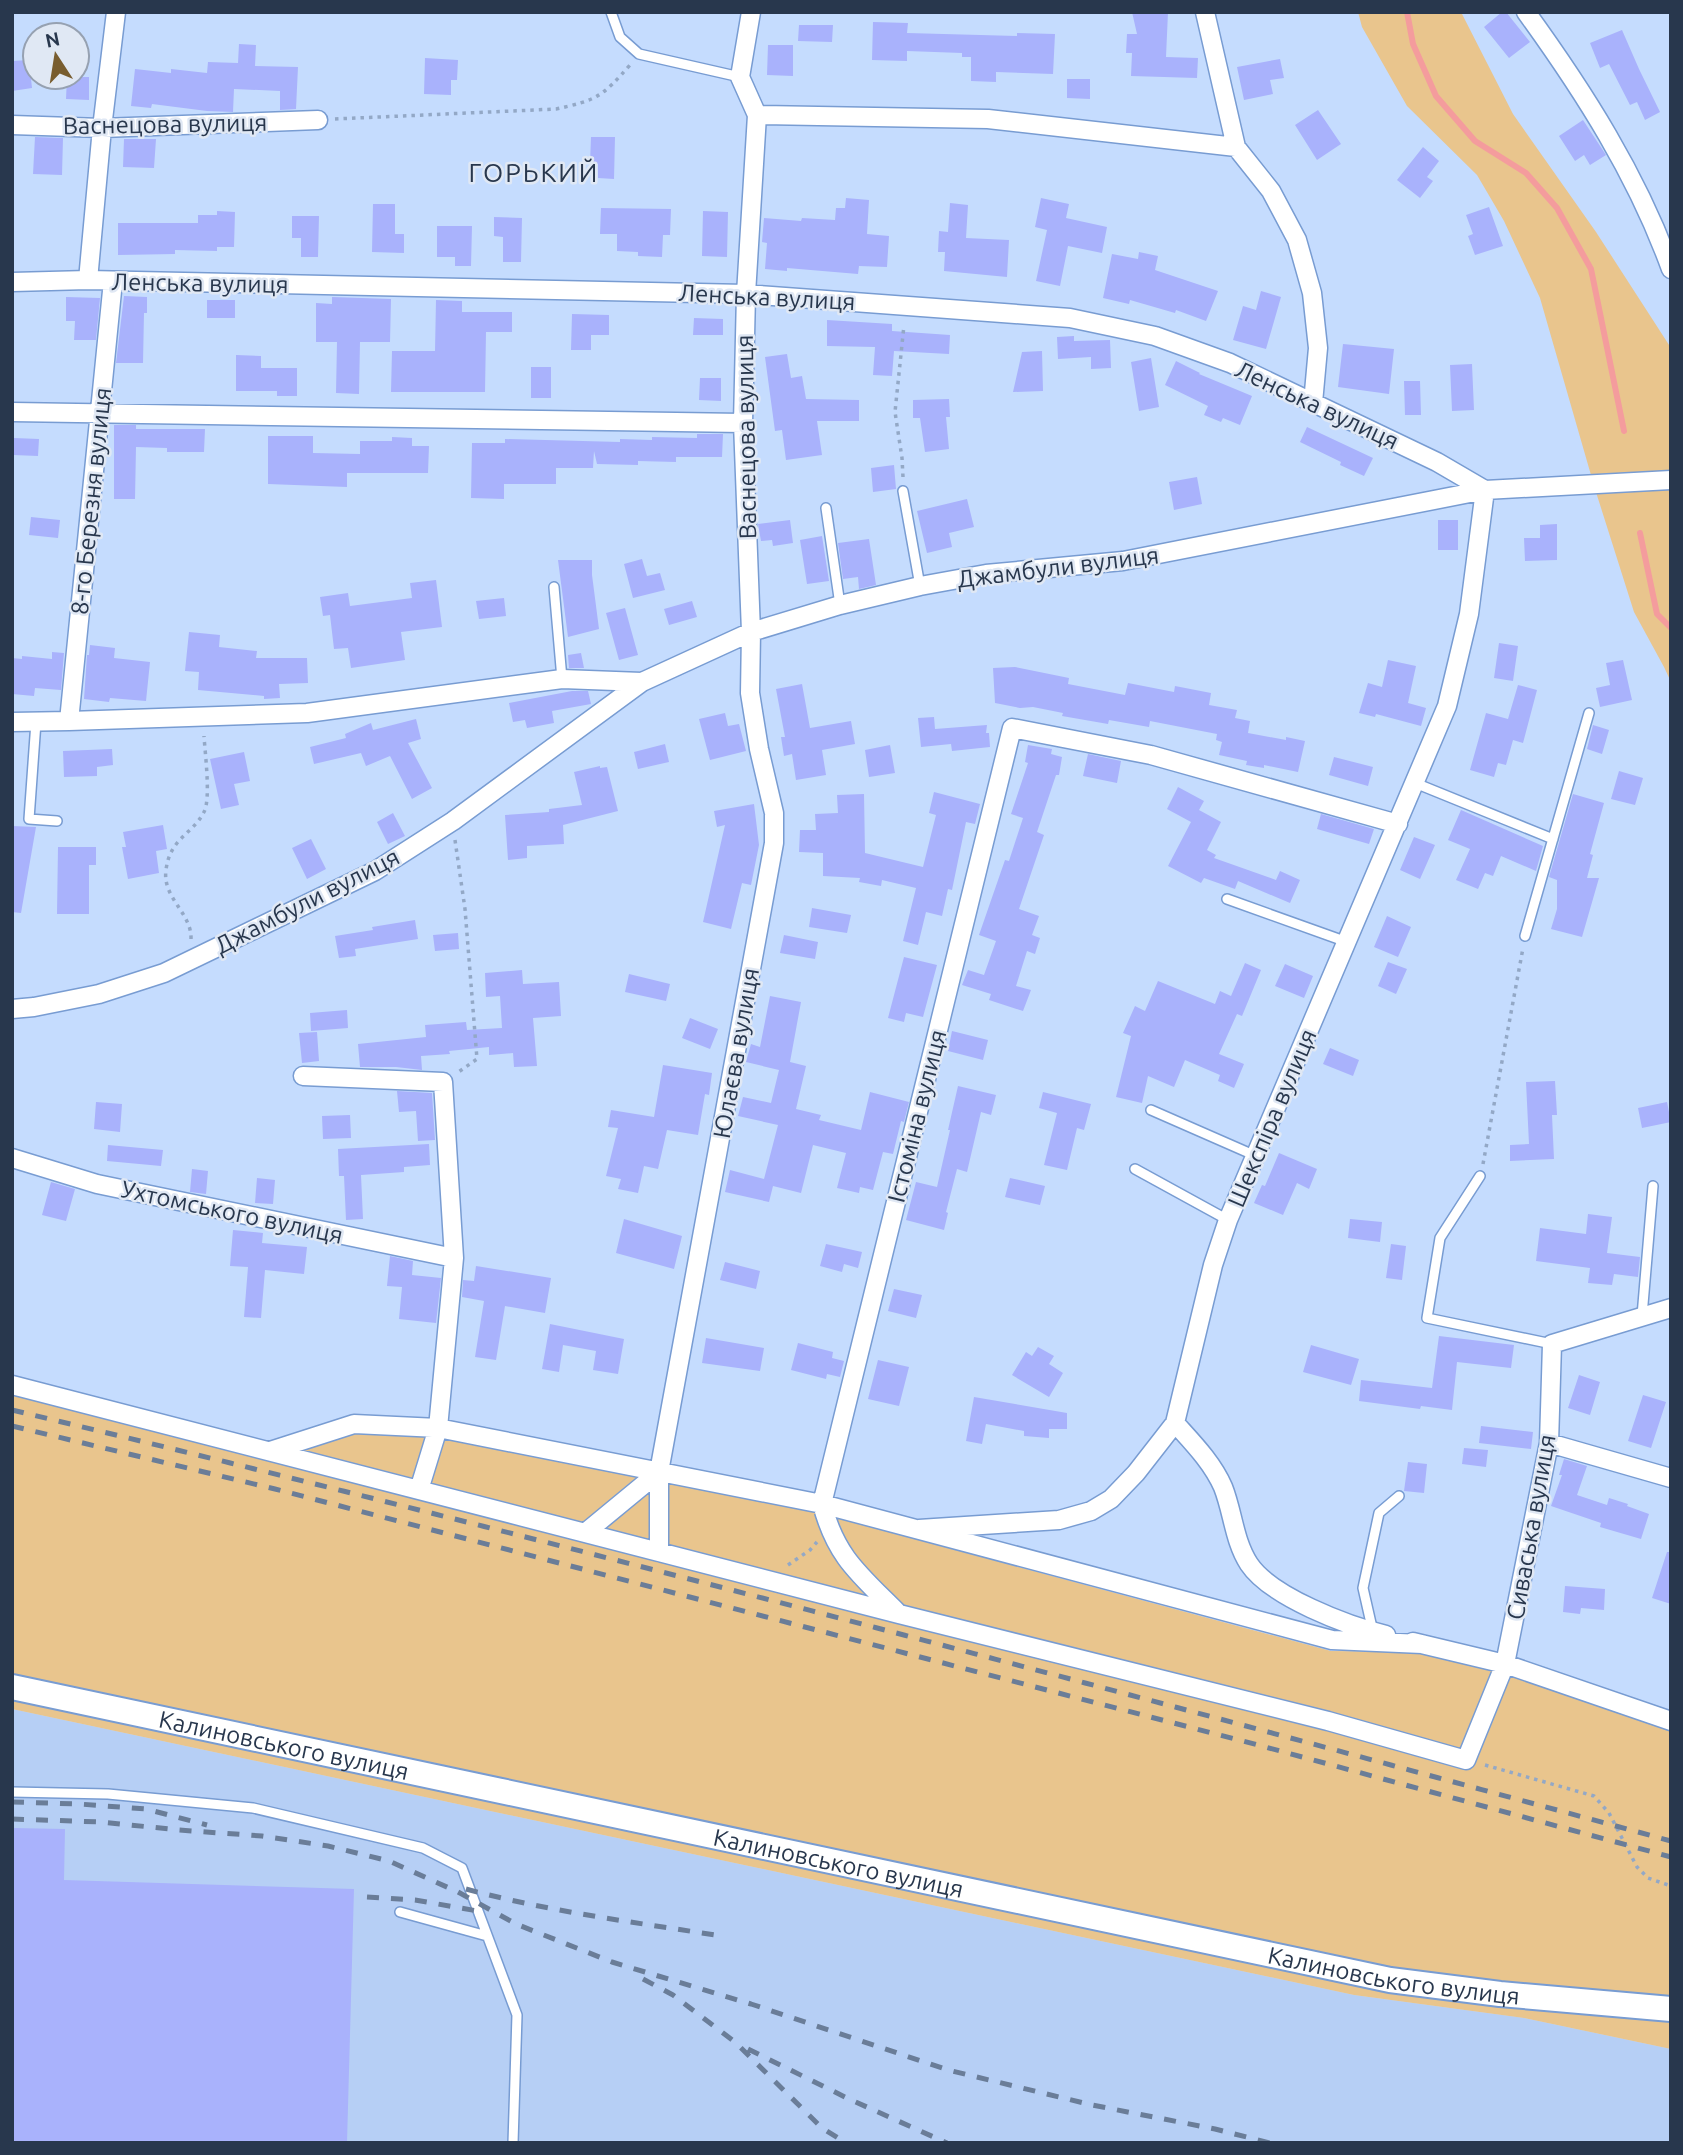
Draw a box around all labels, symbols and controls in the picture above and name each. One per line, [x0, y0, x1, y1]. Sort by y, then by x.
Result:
north arrow [21, 21, 91, 91]
text: N [43, 27, 62, 52]
street label: Васнецова вулиця [62, 109, 268, 139]
district label: ГОРЬКИЙ [469, 158, 599, 187]
street label: Ленська вулиця [111, 268, 289, 298]
street label: Ленська вулиця [678, 279, 856, 315]
street label: Васнецова вулиця [731, 334, 761, 540]
street label: Ленська вулиця [1231, 355, 1403, 455]
street label: 8-го Березня вулиця [66, 386, 116, 616]
street label: Джамбули вулиця [955, 541, 1161, 593]
street label: Джамбули вулиця [210, 843, 404, 959]
street label: Юлаєва вулиця [708, 966, 764, 1140]
street label: Шекспіра вулиця [1222, 1025, 1322, 1211]
street label: Істоміна вулиця [882, 1027, 952, 1205]
street label: Ухтомського вулиця [119, 1175, 345, 1249]
street label: Сиваська вулиця [1501, 1432, 1561, 1622]
street label: Калиновського вулиця [156, 1705, 411, 1785]
street label: Калиновського вулиця [711, 1823, 966, 1902]
street label: Калиновського вулиця [1266, 1941, 1521, 2009]

